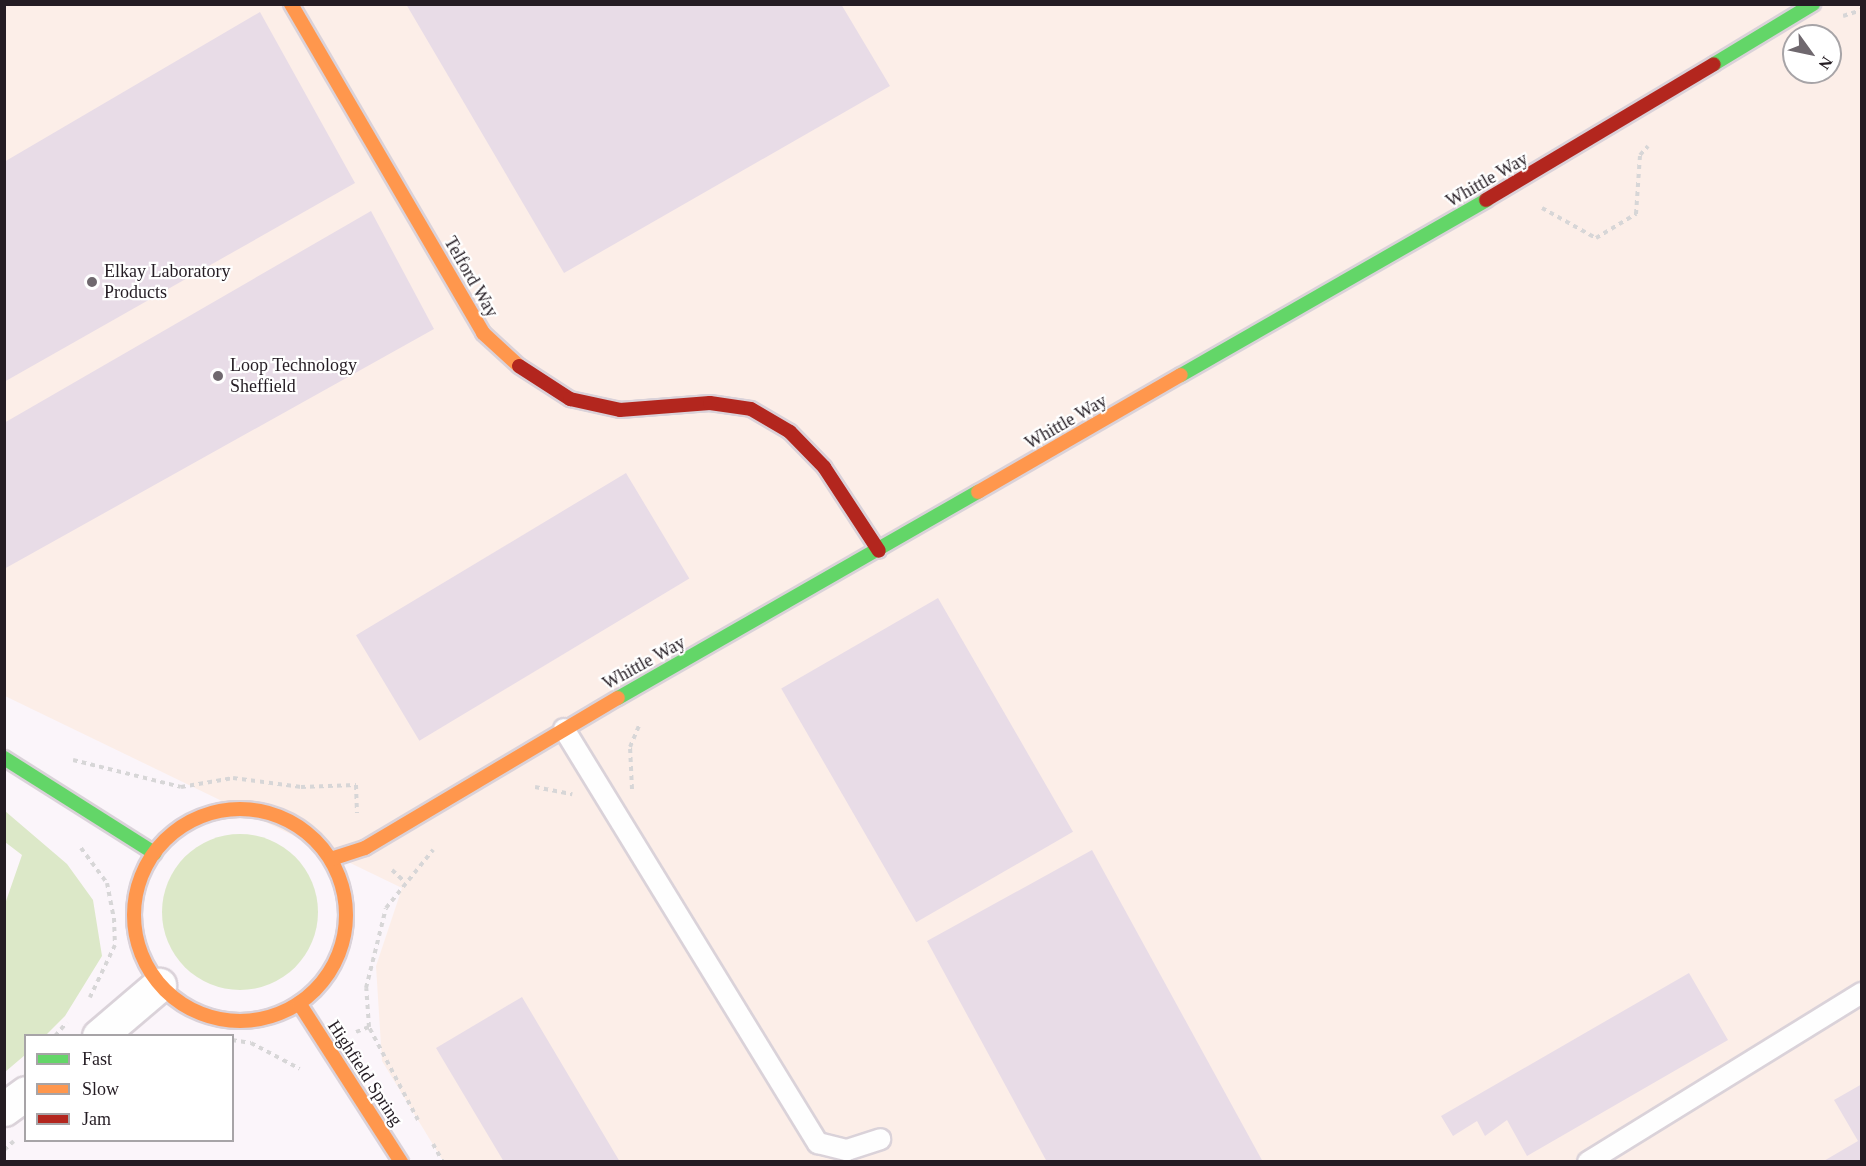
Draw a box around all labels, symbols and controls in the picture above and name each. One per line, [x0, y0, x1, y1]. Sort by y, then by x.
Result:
north arrow [1782, 24, 1842, 84]
text: N [1816, 54, 1836, 72]
street label: Whittle Way [1442, 148, 1532, 212]
street label: Telford Way [439, 233, 503, 321]
place label: Elkay Laboratory Products [104, 261, 230, 304]
marker: Elkay Laboratory Products [85, 275, 99, 289]
place label: Loop Technology Sheffield [230, 355, 357, 398]
marker: Loop Technology Sheffield [211, 369, 225, 383]
street label: Whittle Way [1021, 390, 1111, 454]
street label: Whittle Way [599, 631, 689, 695]
street label: Highfield Spring [323, 1016, 407, 1130]
legend [24, 1034, 234, 1142]
text: Fast [82, 1049, 112, 1069]
text: Slow [82, 1079, 119, 1099]
text: Jam [82, 1109, 111, 1129]

